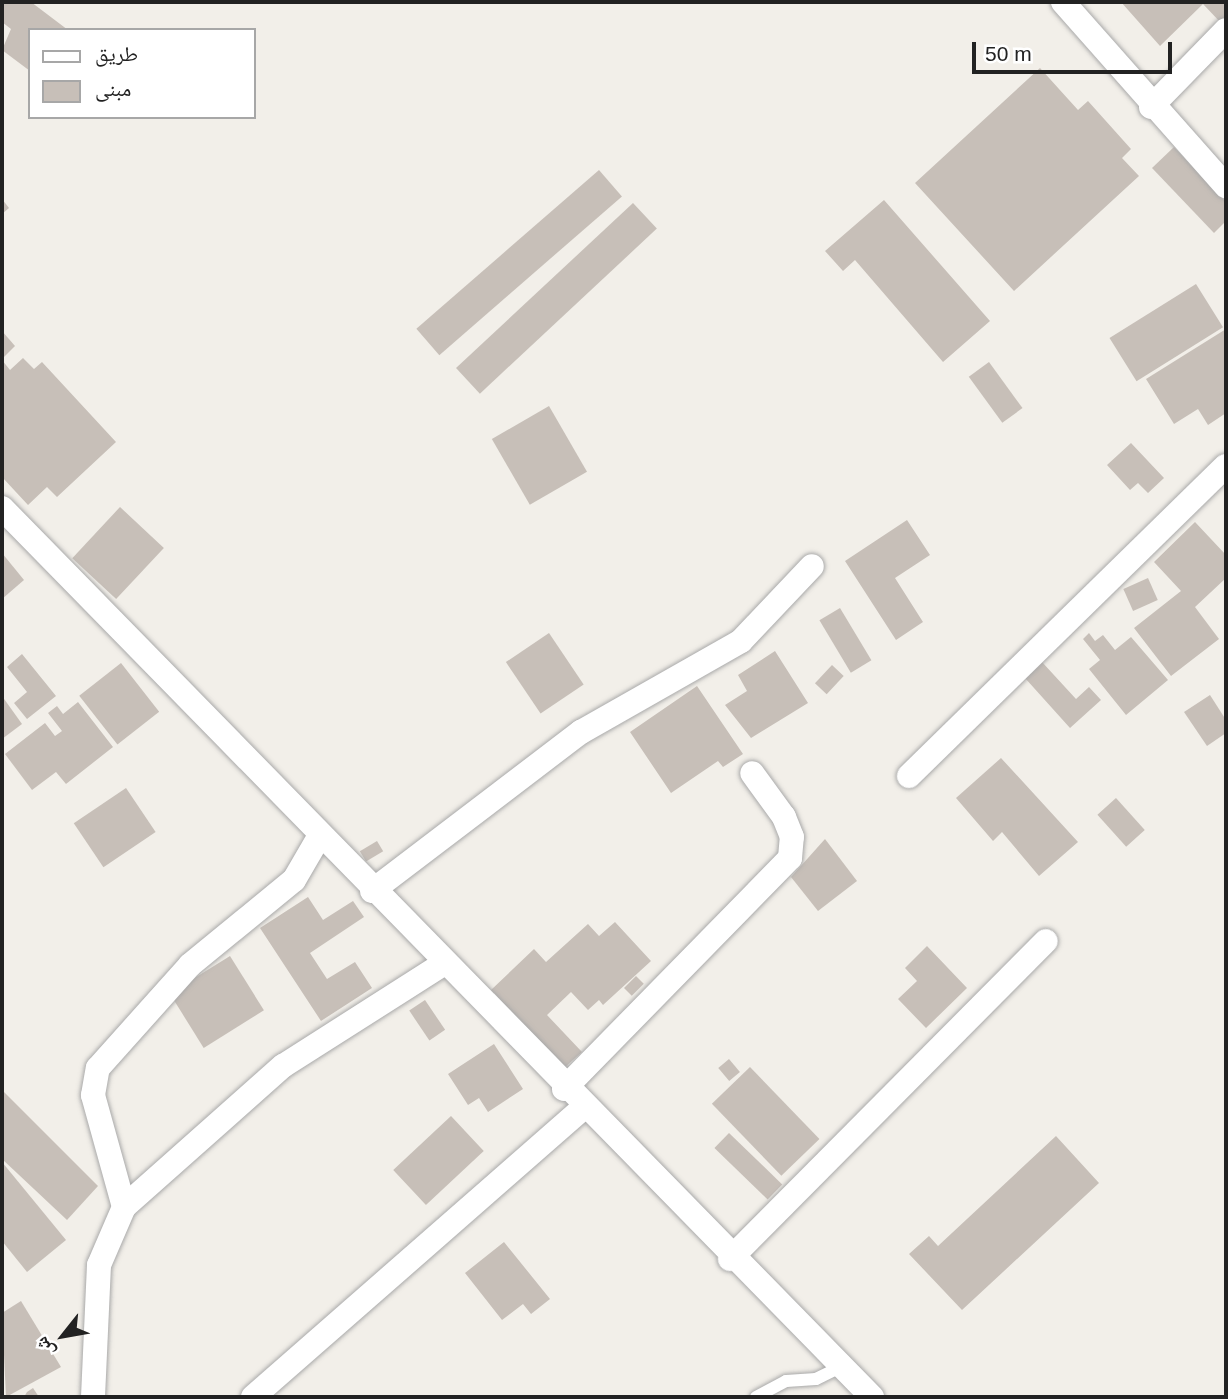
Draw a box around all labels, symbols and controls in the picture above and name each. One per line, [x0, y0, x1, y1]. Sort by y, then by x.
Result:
legend [28, 28, 256, 119]
scale bar [976, 28, 1176, 72]
text: طريق [95, 42, 138, 65]
text: 50 m [985, 42, 1032, 65]
text: مبنى [95, 77, 131, 100]
north arrow [28, 1301, 98, 1371]
text: ش [30, 1333, 59, 1361]

